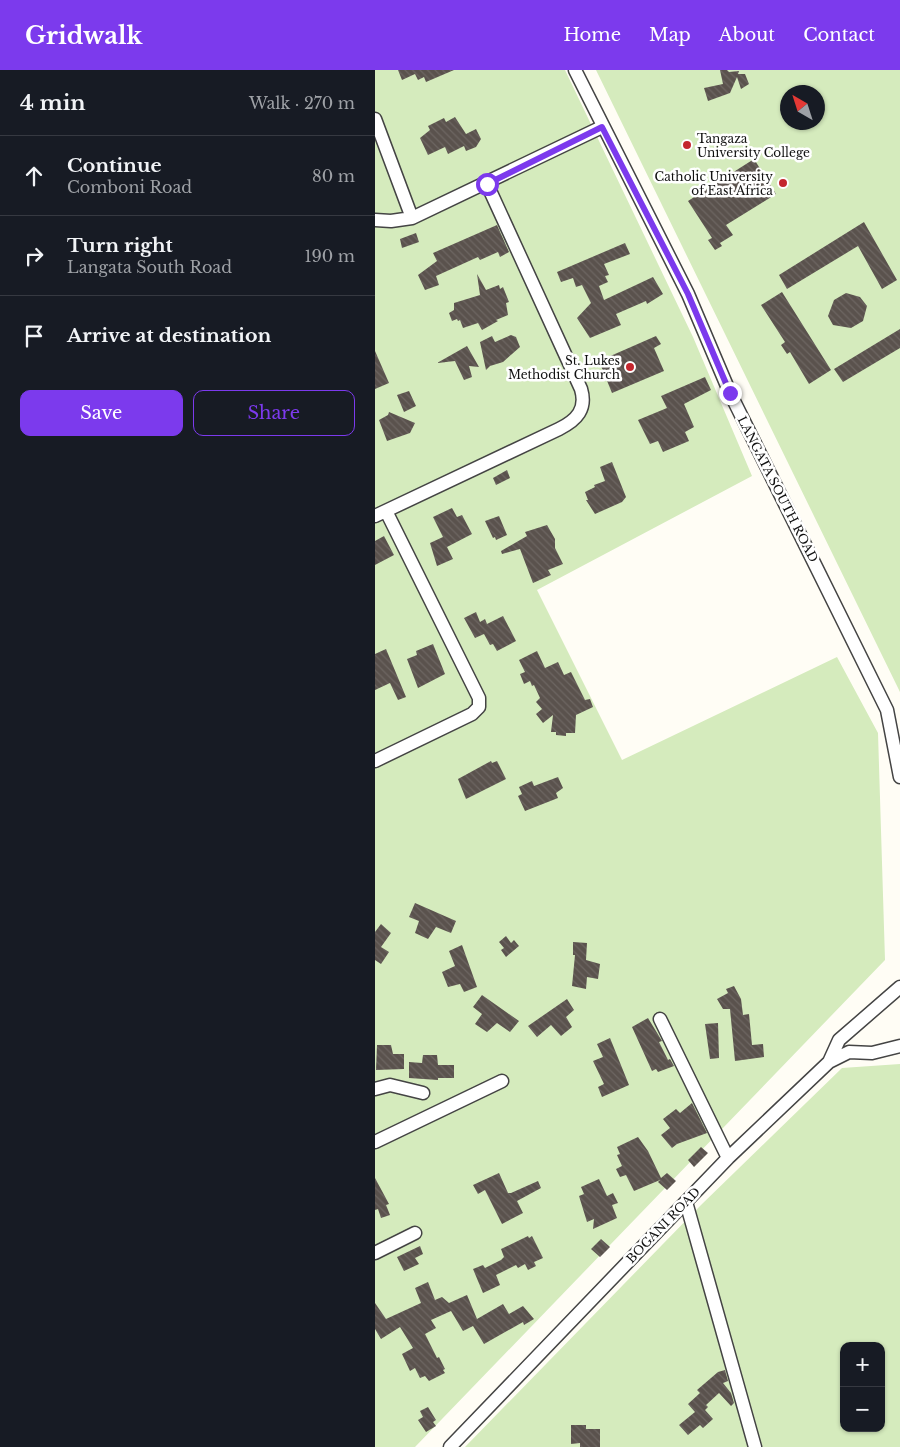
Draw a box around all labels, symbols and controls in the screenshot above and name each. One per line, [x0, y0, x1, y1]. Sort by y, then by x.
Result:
text: Gridwalk [25, 21, 142, 50]
text: Home [563, 24, 621, 46]
text: Map [649, 24, 691, 46]
text: About [719, 24, 775, 46]
text: Contact [803, 24, 875, 46]
north arrow [780, 85, 825, 130]
text: 4 min [20, 90, 86, 116]
text: Walk · 270 m [249, 93, 355, 113]
place label: Tangaza University College [697, 131, 810, 160]
marker: Tangaza University College [681, 139, 693, 151]
text: Continue [67, 154, 162, 177]
icon: ahead [20, 162, 48, 190]
text: 80 m [312, 166, 355, 186]
place label: Catholic University of East Africa [655, 169, 773, 198]
route start [476, 173, 499, 196]
text: Comboni Road [67, 177, 192, 197]
marker: Catholic University of East Africa [777, 177, 789, 189]
text: Turn right [67, 234, 173, 257]
icon: right [20, 242, 48, 270]
text: 190 m [304, 246, 355, 266]
text: Langata South Road [67, 257, 232, 277]
icon: arrive [20, 322, 48, 350]
text: Arrive at destination [67, 324, 271, 347]
place label: St. Lukes Methodist Church [508, 353, 620, 382]
marker: St. Lukes Methodist Church [624, 361, 636, 373]
route end [719, 382, 742, 405]
button: Save [20, 390, 183, 436]
button: Share [193, 390, 355, 436]
street label: LANGATA SOUTH ROAD [735, 413, 821, 565]
street label: BOGANI ROAD [623, 1184, 703, 1266]
map controls [840, 1342, 885, 1432]
button: + [840, 1342, 885, 1387]
button: − [840, 1387, 885, 1432]

